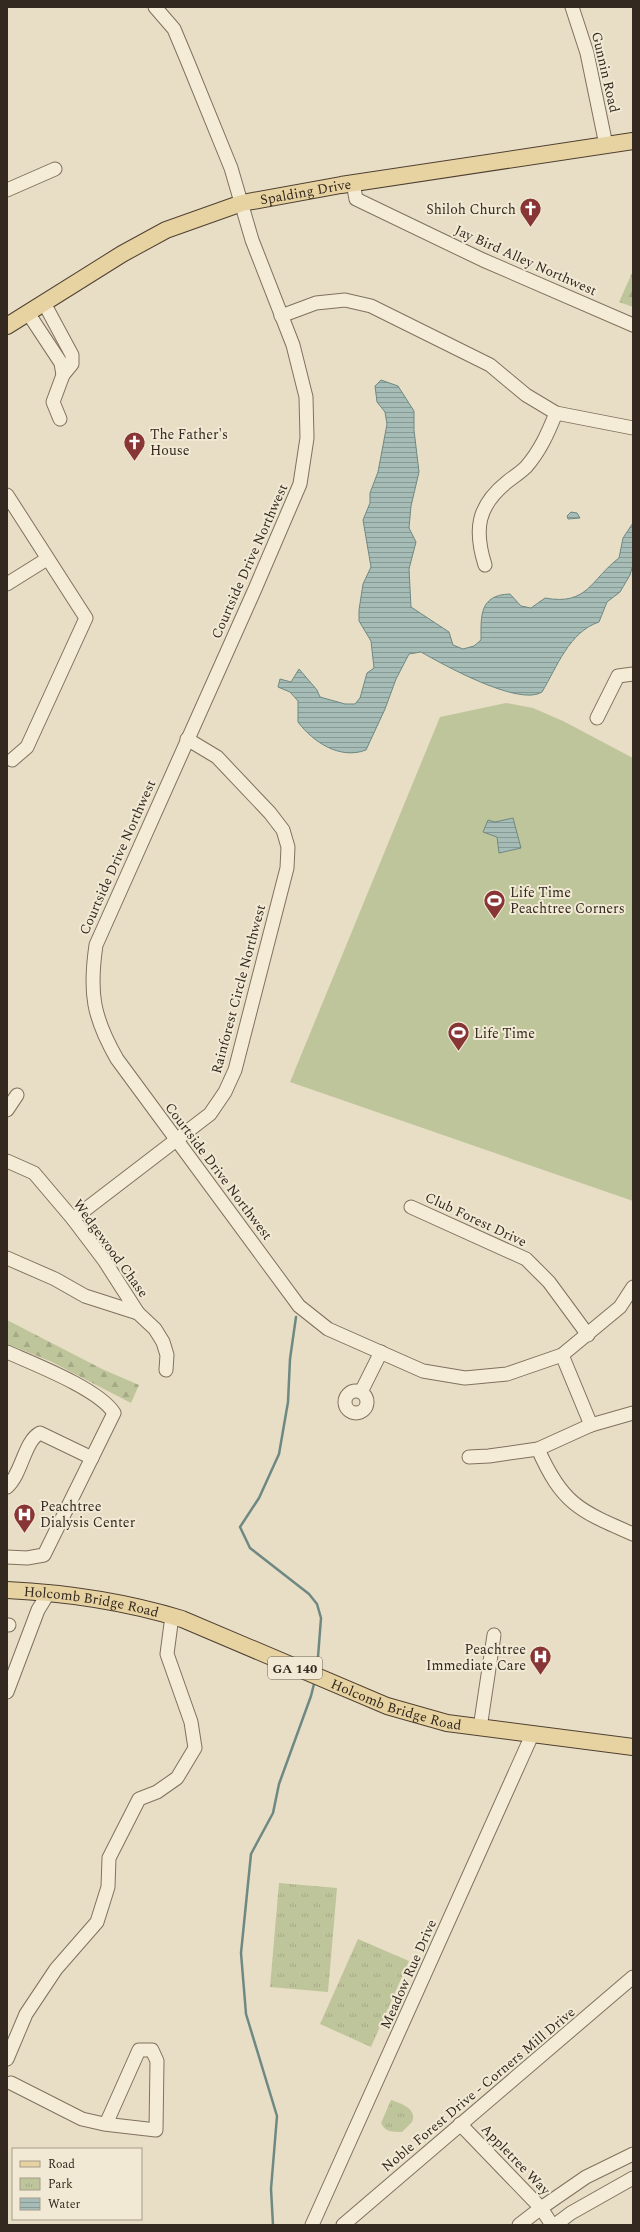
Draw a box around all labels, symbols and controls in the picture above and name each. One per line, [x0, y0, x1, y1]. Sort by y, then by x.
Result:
street label: Gunnin Road [586, 30, 625, 115]
street label: Spalding Drive [258, 174, 353, 211]
church icon: Shiloh Church [518, 196, 544, 229]
place label: Shiloh Church [426, 199, 516, 220]
street label: Jay Bird Alley Northwest [451, 220, 600, 301]
place label: The Father's House [150, 424, 228, 461]
church icon: The Father's House [121, 429, 147, 462]
street label: Courtside Drive Northwest [206, 480, 293, 642]
street label: Courtside Drive Northwest [74, 776, 161, 938]
place label: Life Time Peachtree Corners [510, 882, 625, 919]
sports icon: Life Time Peachtree Corners [482, 887, 508, 920]
street label: Rainforest Circle Northwest [206, 902, 271, 1076]
sports icon: Life Time [445, 1020, 471, 1053]
place label: Life Time [474, 1023, 535, 1044]
street label: Courtside Drive Northwest [160, 1098, 278, 1245]
street label: Club Forest Drive [421, 1187, 530, 1252]
street label: Wedgewood Chase [68, 1195, 154, 1302]
place label: Peachtree Dialysis Center [40, 1496, 136, 1533]
hospital icon: Peachtree Dialysis Center [11, 1501, 37, 1534]
street label: Holcomb Bridge Road [23, 1581, 161, 1623]
place label: Peachtree Immediate Care [426, 1639, 526, 1676]
hospital icon: Peachtree Immediate Care [528, 1644, 554, 1677]
road number: GA 140 [268, 1657, 322, 1679]
street label: Holcomb Bridge Road [327, 1673, 463, 1736]
street label: Meadow Rue Drive [375, 1916, 442, 2032]
street label: Noble Forest Drive - Corners Mill Drive [377, 2002, 580, 2177]
street label: Appletree Way [476, 2119, 556, 2201]
legend [12, 2148, 142, 2220]
text: Road [48, 2155, 75, 2174]
text: Park [48, 2175, 73, 2194]
text: Water [48, 2195, 80, 2214]

